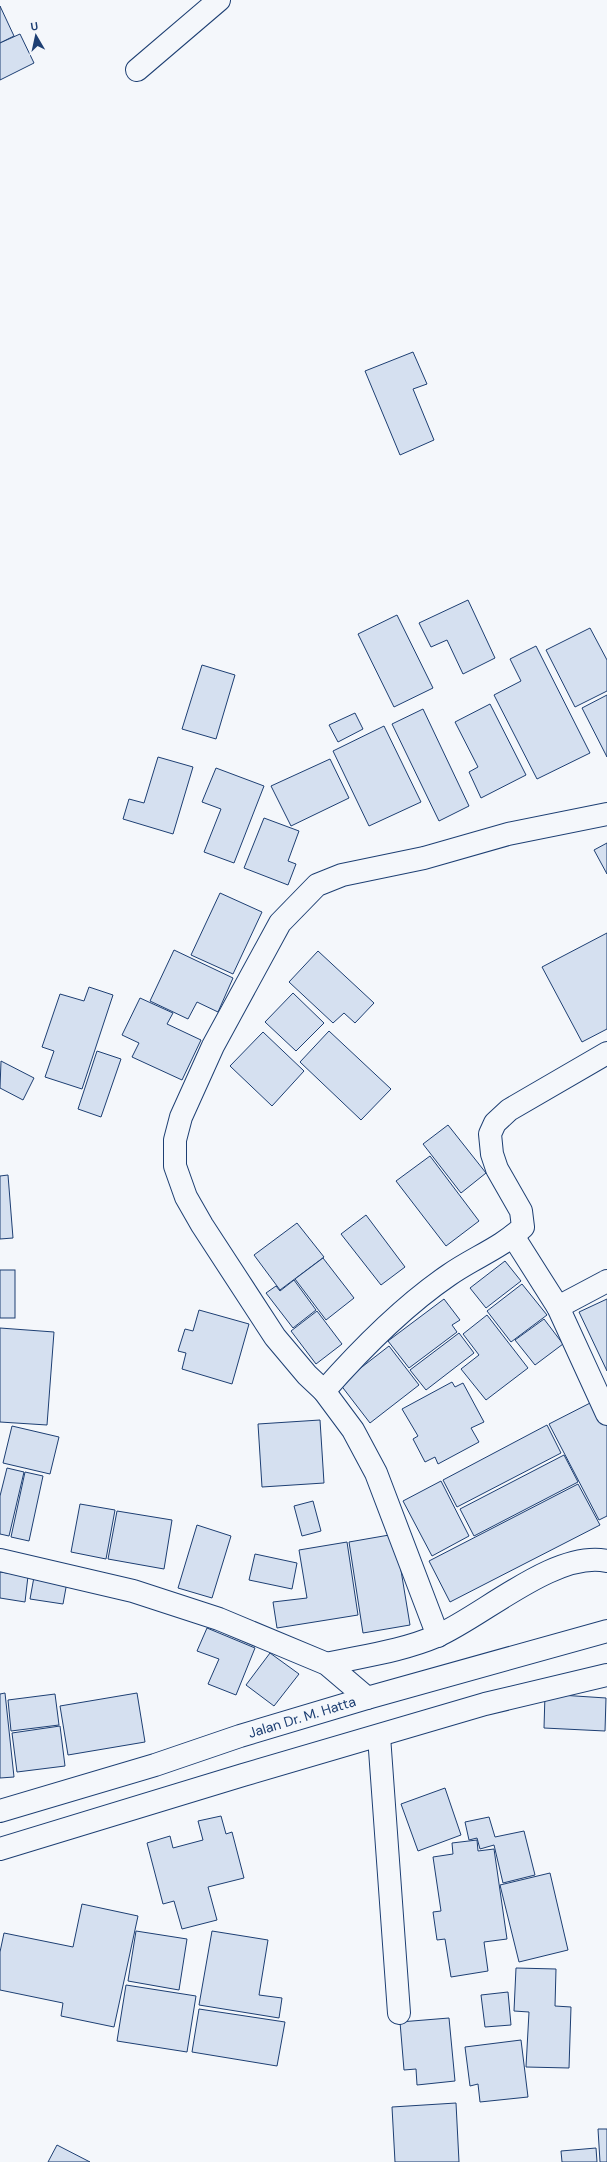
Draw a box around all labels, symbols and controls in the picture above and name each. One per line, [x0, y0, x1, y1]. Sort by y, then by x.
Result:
north arrow [16, 16, 56, 56]
text: U [30, 19, 39, 34]
street label: Jalan Dr. M. Hatta [246, 1692, 358, 1742]

